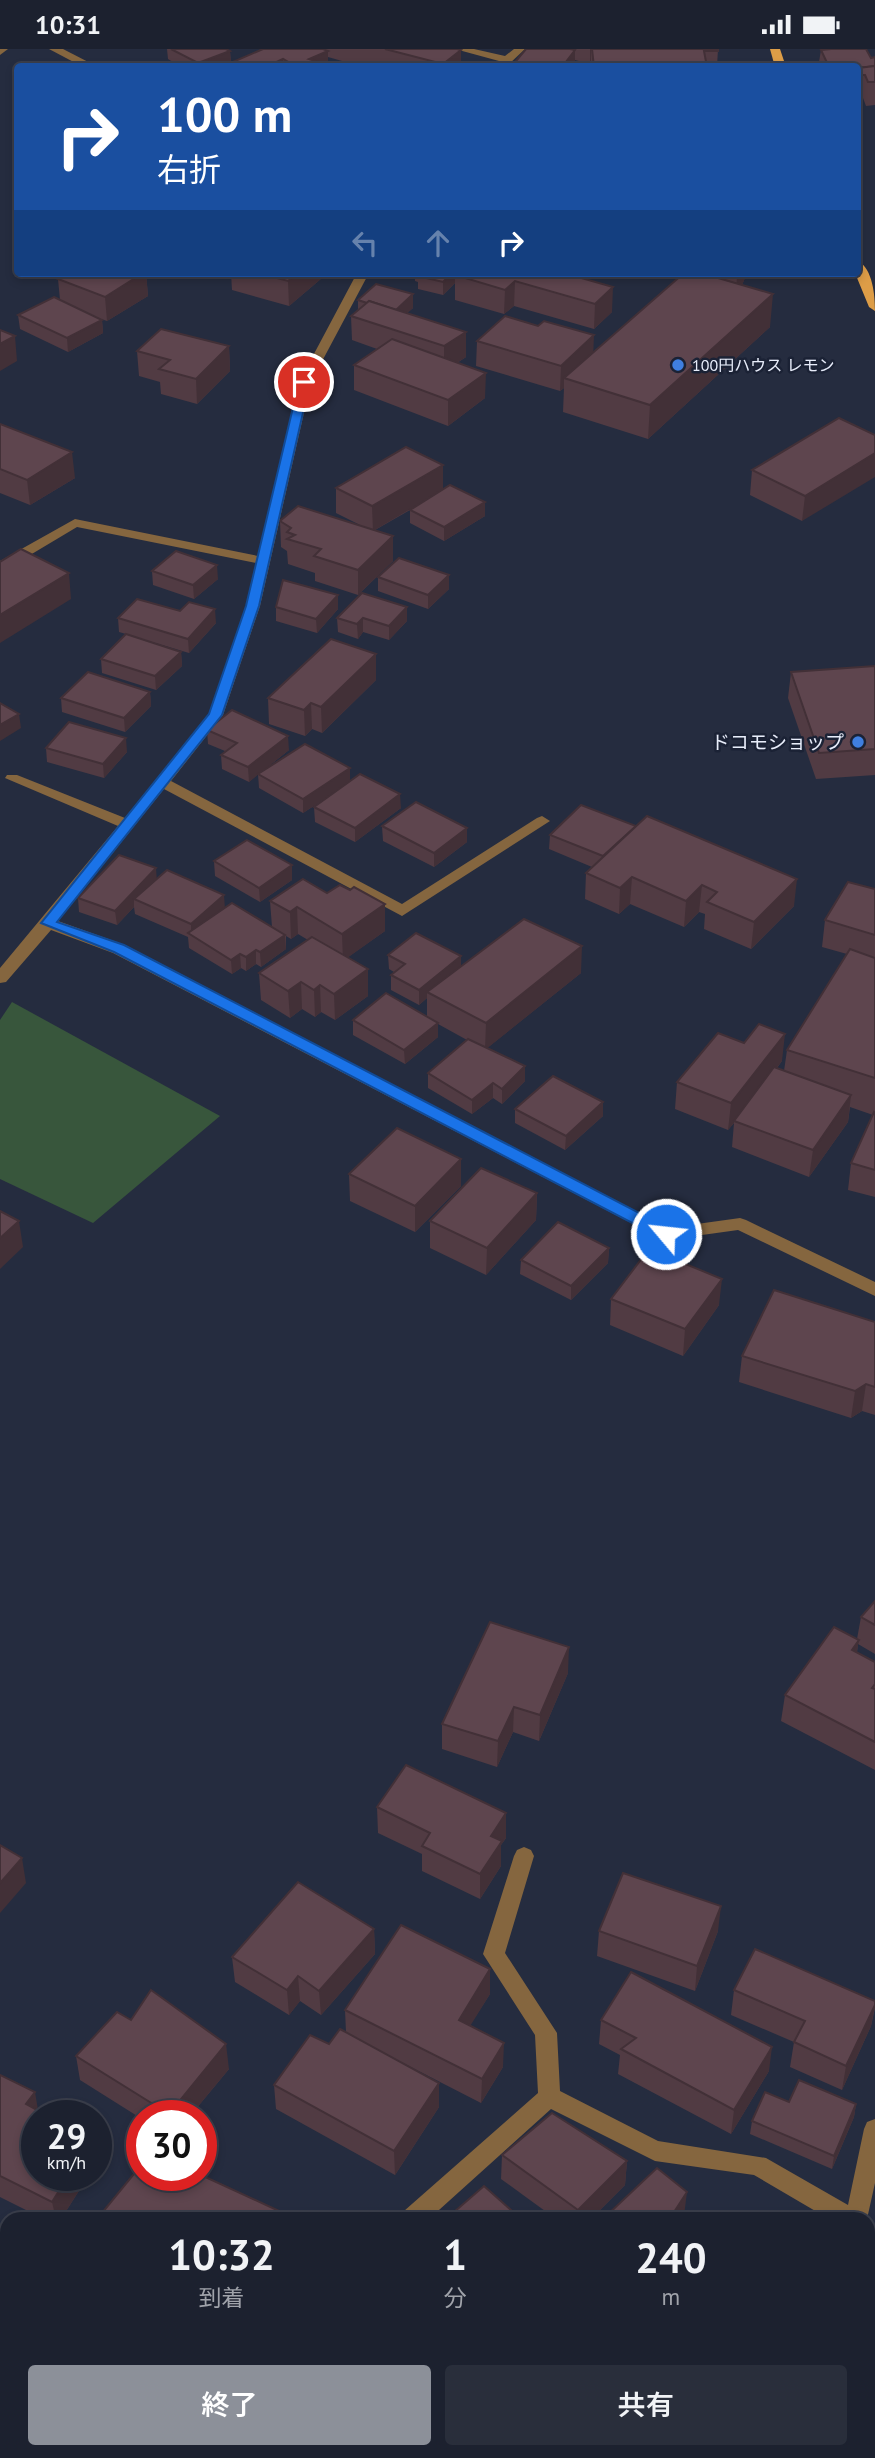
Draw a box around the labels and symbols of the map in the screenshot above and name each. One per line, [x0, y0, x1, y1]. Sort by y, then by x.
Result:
pin [274, 352, 334, 412]
place label: 100円ハウス レモン [692, 355, 834, 375]
marker: 100円ハウス レモン [670, 357, 686, 373]
place label: ドコモショップ [711, 730, 844, 754]
marker: ドコモショップ [850, 734, 866, 750]
position arrow [629, 1197, 703, 1271]
speed limit sign: 30 [126, 2100, 217, 2191]

